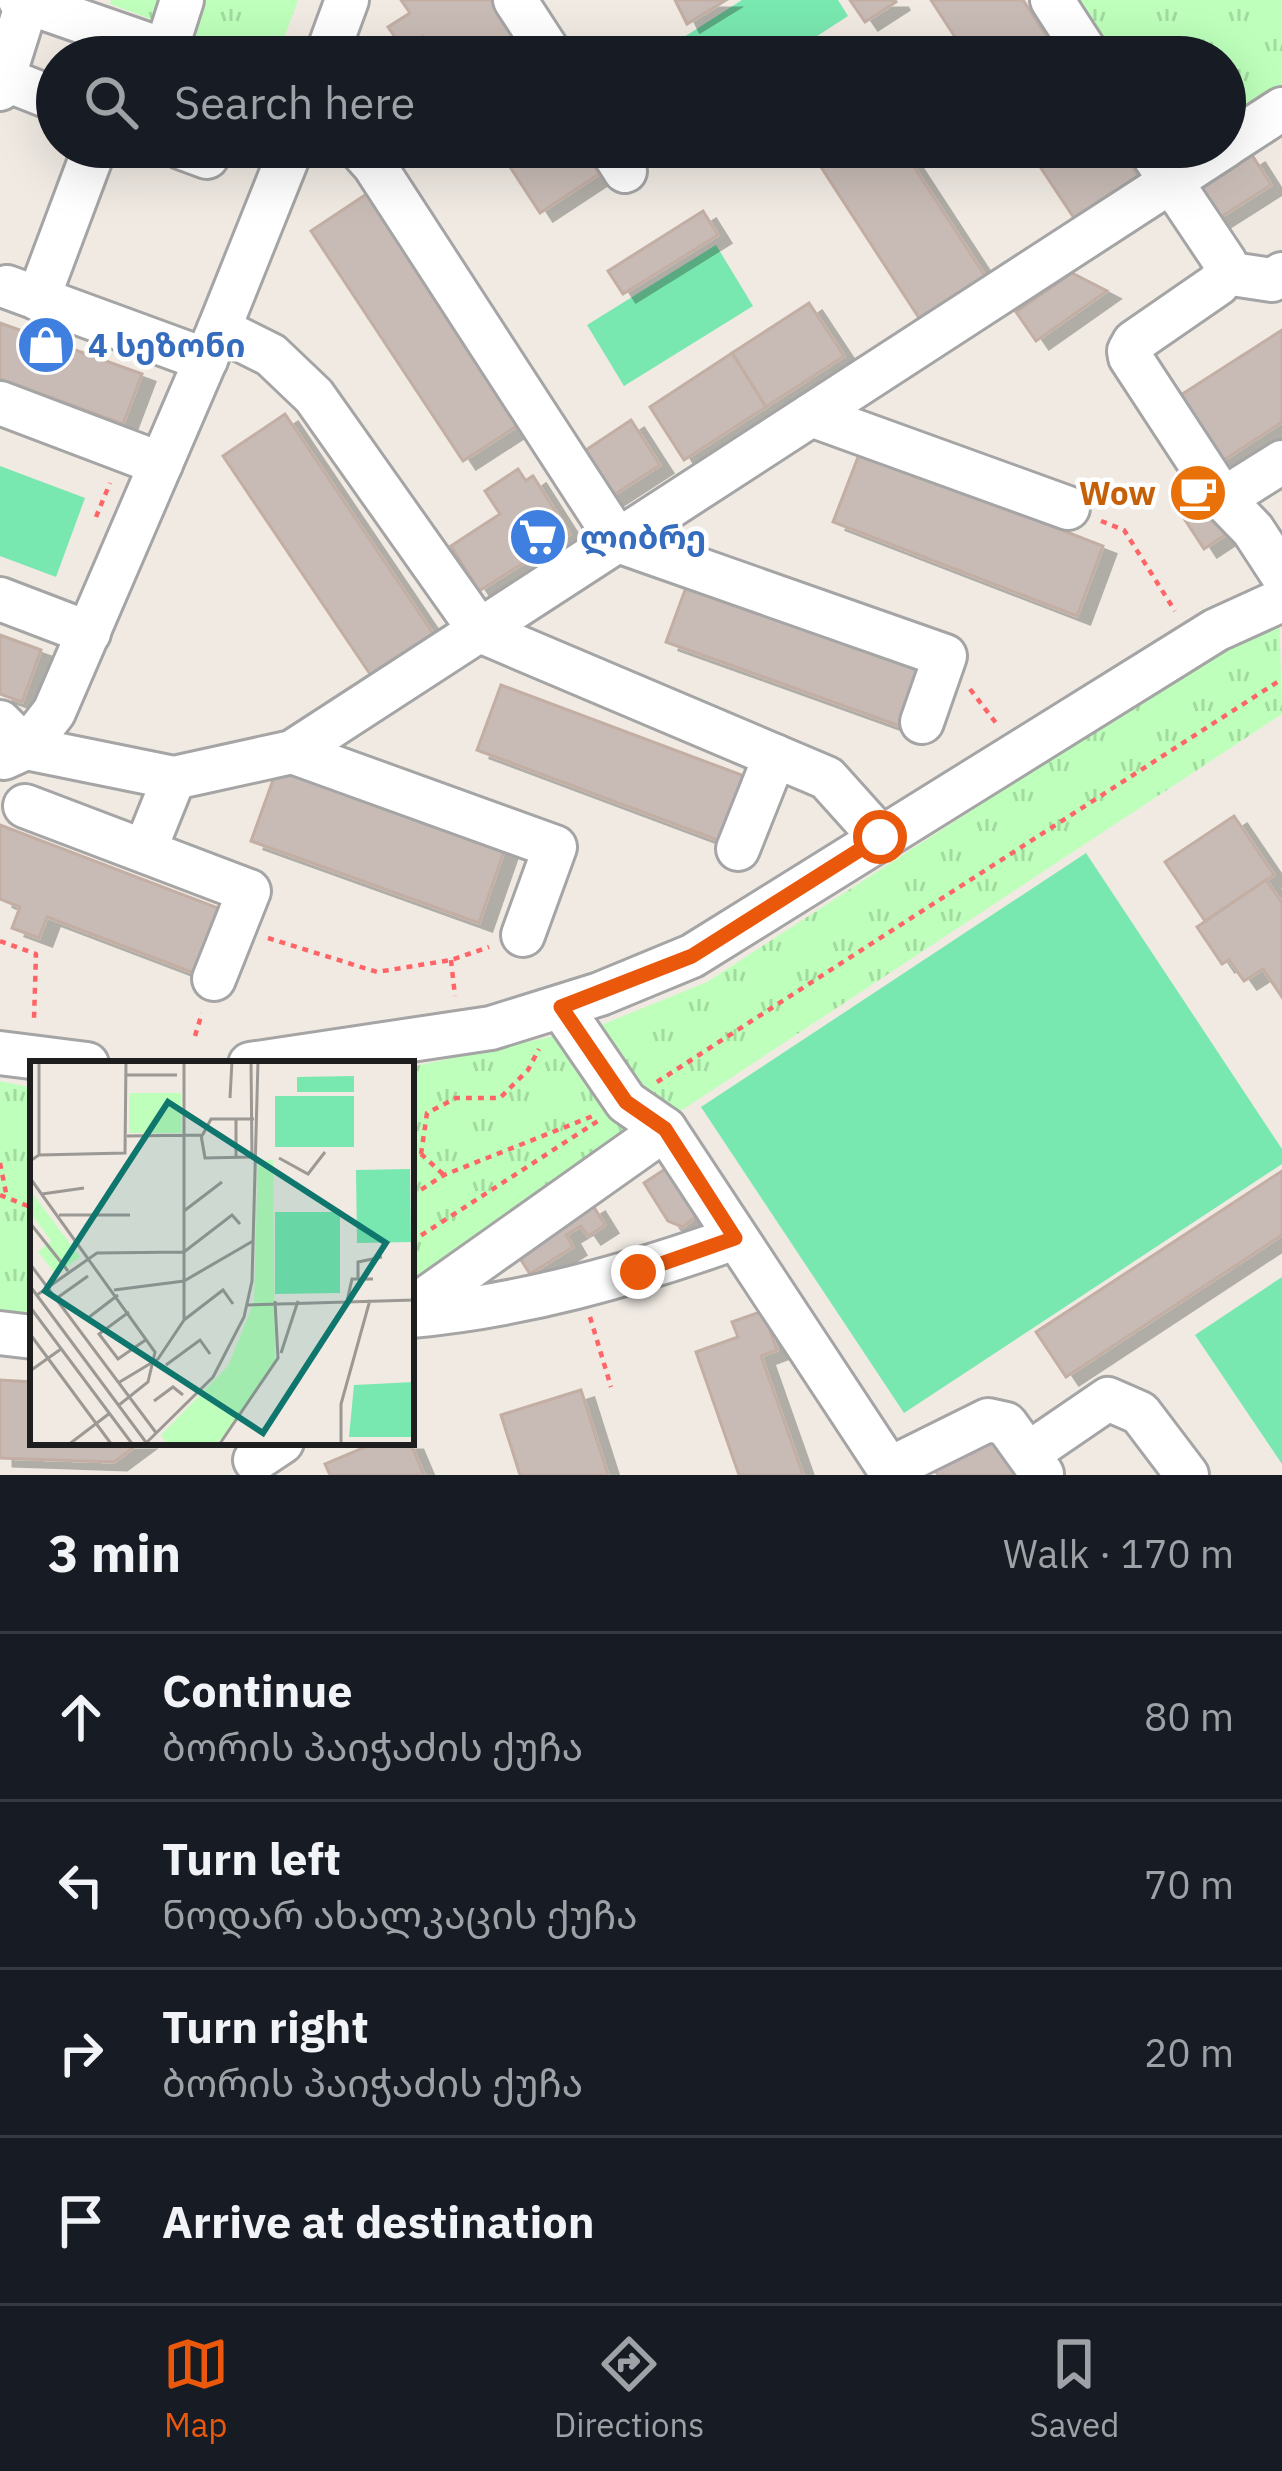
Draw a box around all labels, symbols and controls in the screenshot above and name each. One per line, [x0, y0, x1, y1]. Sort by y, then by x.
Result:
search box [36, 36, 1246, 168]
icon: search [78, 69, 144, 135]
text: Search here [174, 73, 415, 131]
shop icon: 4 სეზონი [15, 314, 77, 376]
place label: 4 სეზონი [88, 323, 245, 366]
cafe icon: Wow [1167, 462, 1229, 524]
place label: Wow [1079, 471, 1156, 514]
supermarket icon: ლიბრე [507, 506, 569, 568]
place label: ლიბრე [580, 515, 706, 558]
route start [853, 810, 907, 864]
inset map [30, 1061, 414, 1445]
route end [611, 1245, 665, 1299]
text: 3 min [48, 1520, 181, 1586]
text: Walk · 170 m [1003, 1528, 1234, 1579]
text: Continue [162, 1661, 353, 1719]
icon: ahead [48, 1684, 114, 1750]
text: 80 m [1144, 1691, 1234, 1742]
text: ბორის პაიჭაძის ქუჩა [162, 1721, 583, 1772]
text: Turn left [162, 1829, 341, 1887]
icon: left [48, 1852, 114, 1918]
text: 70 m [1144, 1859, 1234, 1910]
text: ნოდარ ახალკაცის ქუჩა [162, 1889, 638, 1940]
text: Turn right [162, 1997, 369, 2055]
icon: right [48, 2020, 114, 2086]
text: 20 m [1144, 2027, 1234, 2078]
text: ბორის პაიჭაძის ქუჩა [162, 2057, 583, 2108]
icon: arrive [48, 2188, 114, 2254]
text: Arrive at destination [162, 2192, 595, 2250]
tab: Map [163, 2331, 229, 2446]
tab: Directions [554, 2331, 704, 2446]
tab: Saved [1030, 2331, 1119, 2446]

